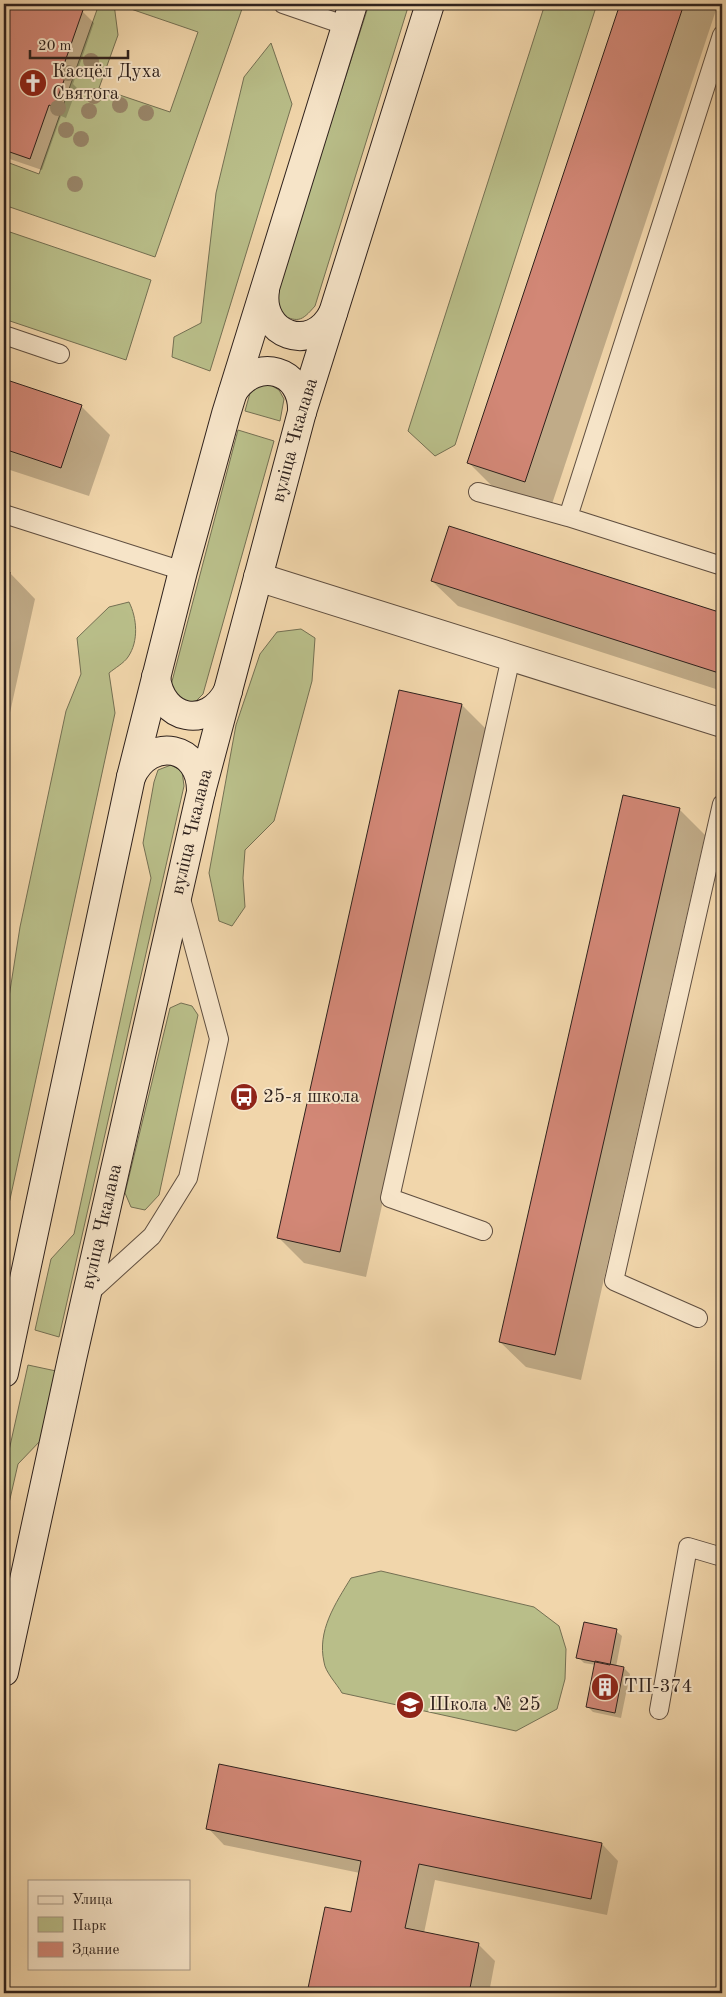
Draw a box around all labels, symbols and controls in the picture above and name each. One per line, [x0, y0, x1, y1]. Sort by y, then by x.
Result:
scale bar [30, 28, 128, 60]
text: 20 m [38, 39, 72, 54]
place label: Касцёл Духа Святога [52, 63, 162, 104]
church icon: Касцёл Духа Святога [18, 68, 48, 98]
street label: вуліца Чкалава [269, 375, 322, 504]
street label: вуліца Чкалава [168, 766, 216, 896]
bus stop icon: 25-я школа [229, 1082, 259, 1112]
place label: 25-я школа [263, 1088, 360, 1107]
street label: вуліца Чкалава [79, 1161, 126, 1291]
building icon: ТП-374 [590, 1672, 620, 1702]
place label: ТП-374 [624, 1678, 693, 1697]
school or university icon: Школа № 25 [395, 1690, 425, 1720]
place label: Школа № 25 [429, 1696, 541, 1715]
legend [28, 1880, 190, 1970]
text: Улица [72, 1893, 113, 1908]
text: Парк [72, 1919, 107, 1934]
text: Здание [72, 1943, 119, 1958]

